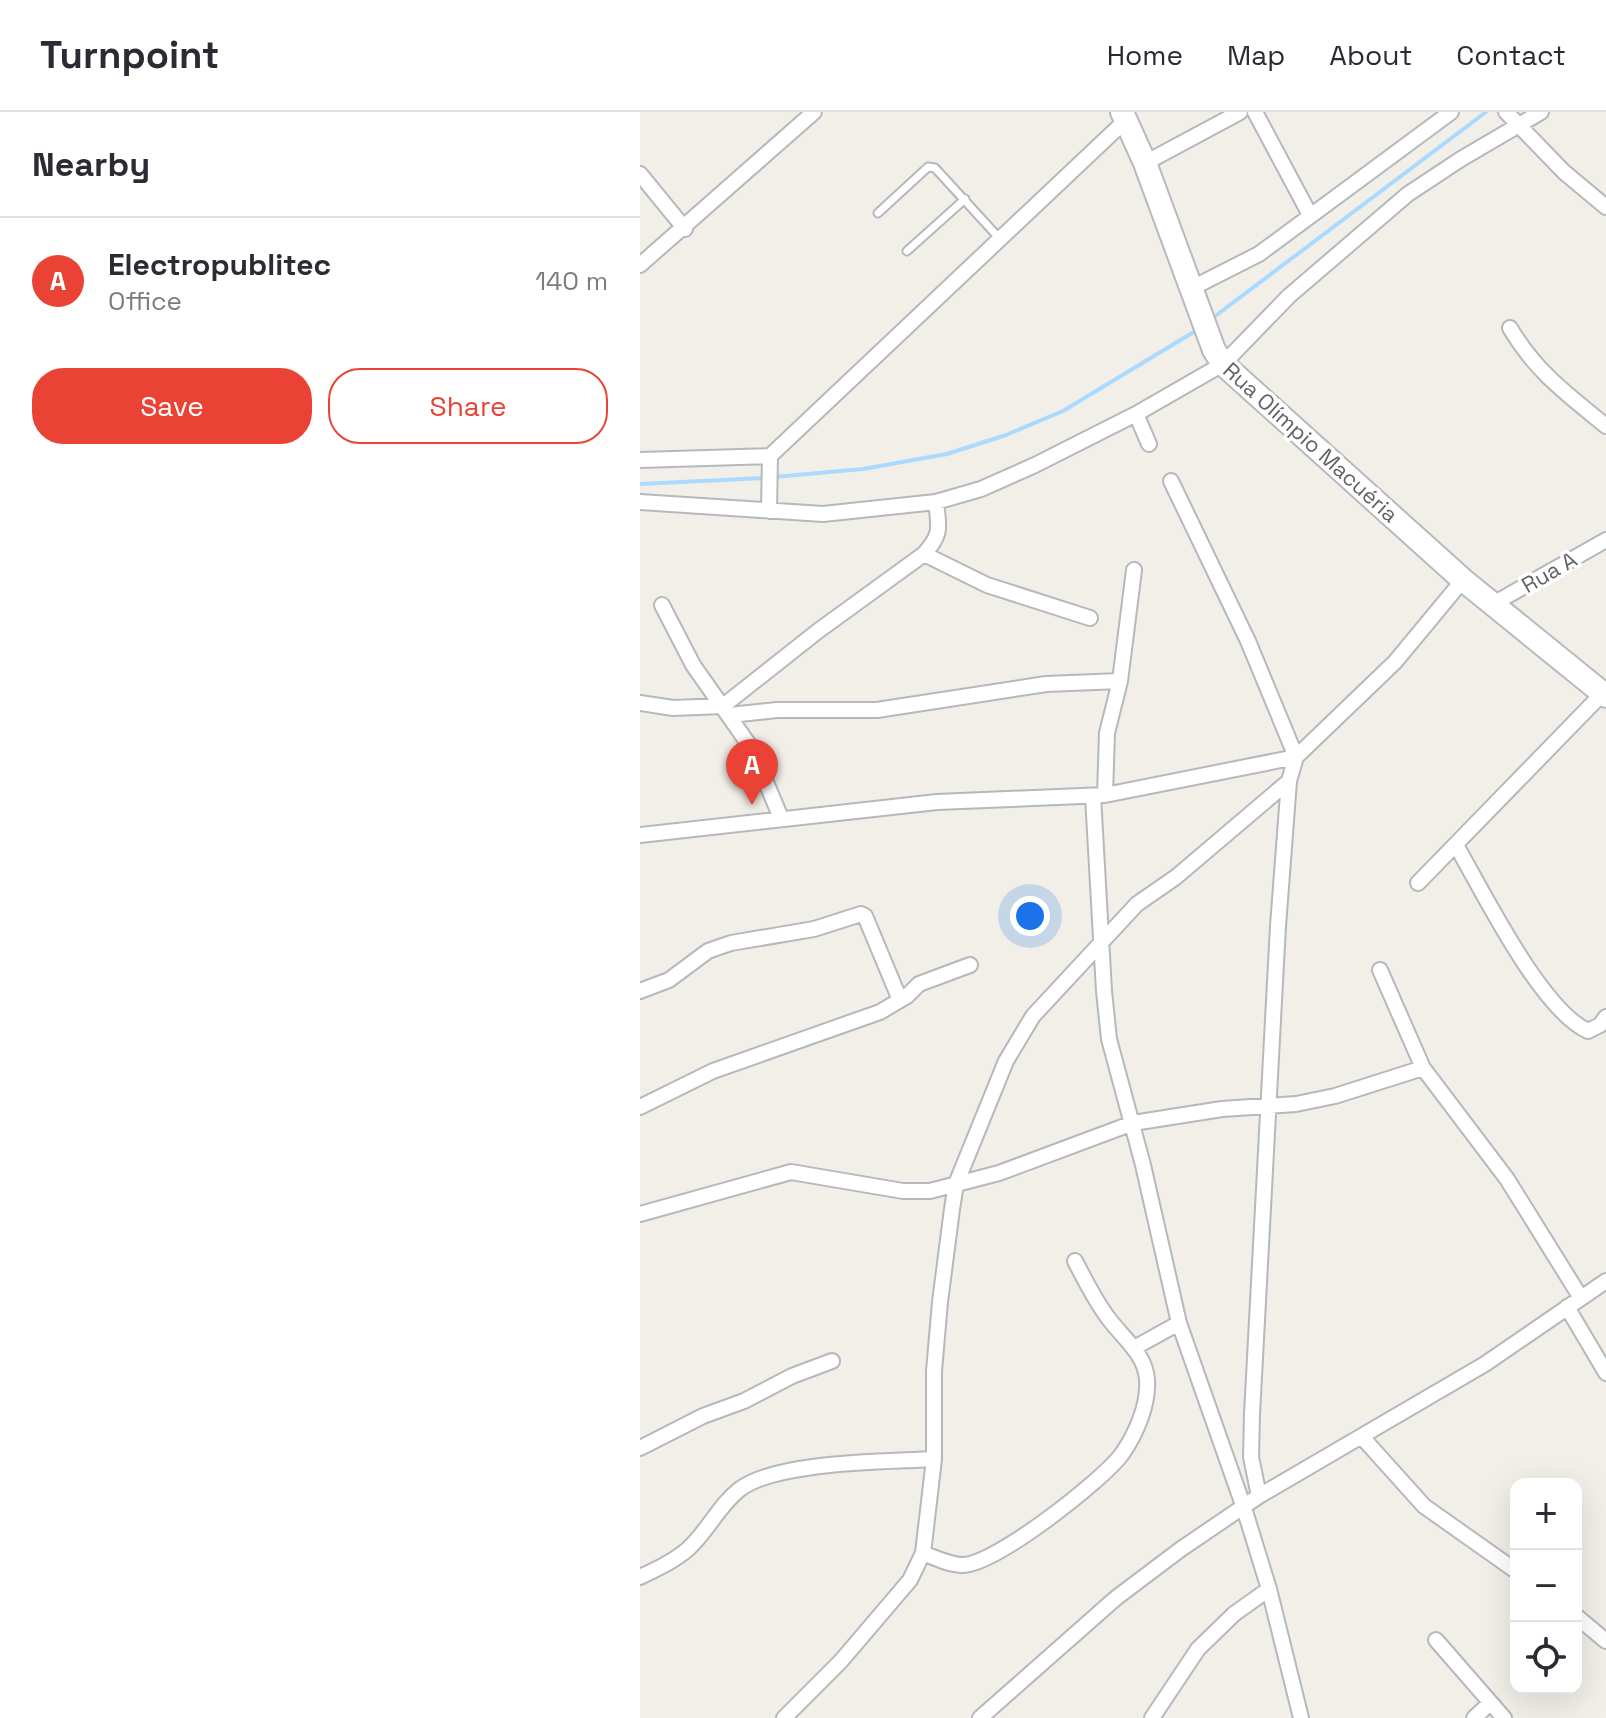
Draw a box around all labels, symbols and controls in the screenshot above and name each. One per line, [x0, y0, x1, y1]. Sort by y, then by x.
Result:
text: Turnpoint [40, 31, 219, 79]
text: Home [1107, 37, 1183, 73]
text: Map [1227, 37, 1285, 73]
text: About [1329, 37, 1412, 73]
text: Contact [1456, 37, 1566, 73]
text: Nearby [32, 143, 150, 186]
text: Electropublitec [108, 245, 331, 284]
text: A [50, 264, 66, 298]
text: 140 m [535, 264, 608, 298]
text: Office [108, 284, 182, 318]
street label: Rua Olímpio Macuéria [1218, 356, 1405, 528]
button: Save [32, 368, 312, 444]
button: Share [328, 368, 608, 444]
street label: Rua A [1516, 545, 1582, 599]
pin: A [726, 739, 778, 805]
your location [1010, 896, 1050, 936]
map controls [1510, 1478, 1582, 1694]
button: + [1510, 1478, 1582, 1550]
button: − [1510, 1550, 1582, 1622]
button: locate [1510, 1622, 1582, 1694]

